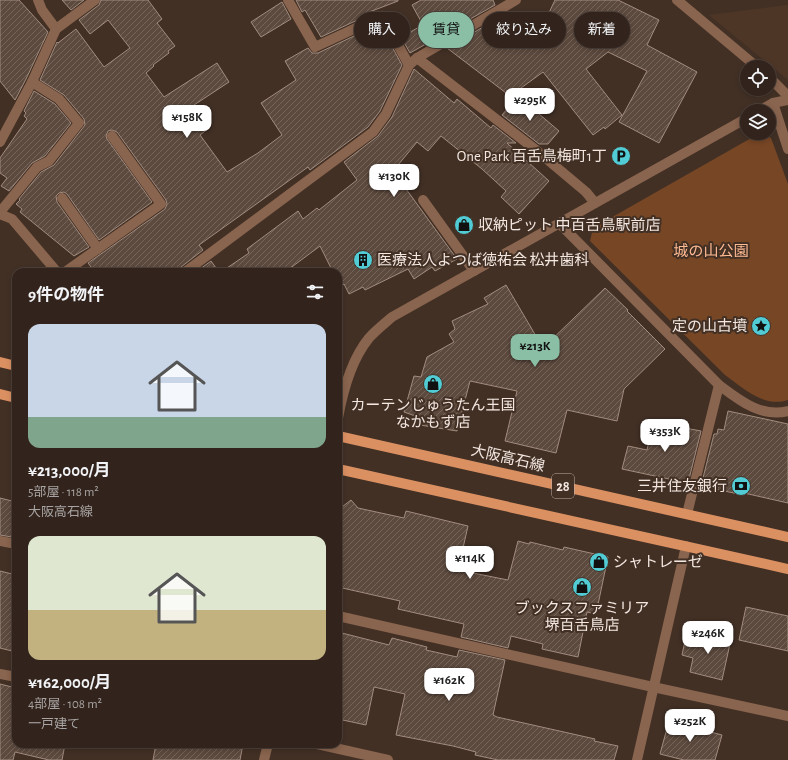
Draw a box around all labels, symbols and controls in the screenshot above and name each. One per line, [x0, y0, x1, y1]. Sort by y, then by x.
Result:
chip: 購入 [354, 12, 410, 48]
chip: 賃貸 [418, 12, 474, 48]
chip: 絞り込み [482, 12, 566, 48]
chip: 新着 [574, 12, 630, 48]
map controls [740, 60, 776, 140]
button: locate [740, 60, 776, 96]
pin: ¥295K [502, 88, 558, 122]
text: ¥295K [514, 94, 546, 107]
button: layers [740, 104, 776, 140]
pin: ¥158K [159, 105, 215, 139]
text: ¥158K [171, 111, 203, 124]
parking icon: One Park 百舌鳥梅町1丁 [610, 145, 632, 167]
place label: One Park 百舌鳥梅町1丁 [457, 147, 607, 164]
pin: ¥130K [366, 164, 422, 198]
text: ¥130K [378, 170, 410, 183]
shop icon: 収納ピット 中百舌鳥駅前店 [453, 214, 475, 236]
place label: 収納ピット 中百舌鳥駅前店 [478, 217, 660, 233]
park label: 城の山公園 [673, 243, 749, 259]
building icon: 医療法人よつば徳祐会 松井歯科 [352, 249, 374, 271]
place label: 医療法人よつば徳祐会 松井歯科 [377, 251, 589, 268]
icon: filters [304, 281, 326, 303]
text: 9件の物件 [28, 286, 104, 303]
place icon: 定の山古墳 [750, 315, 772, 337]
place label: 定の山古墳 [672, 318, 747, 334]
pin: ¥213K [507, 334, 563, 368]
text: ¥213K [520, 340, 550, 353]
icon: home [141, 350, 213, 422]
shop icon: カーテンじゅうたん王国 なかもず店 [422, 373, 444, 395]
place label: カーテンじゅうたん王国 なかもず店 [350, 398, 516, 430]
pin: ¥353K [637, 419, 693, 453]
text: ¥353K [649, 425, 681, 438]
street label: 大阪高石線 [470, 442, 546, 474]
text: ¥213,000/月 [28, 462, 111, 479]
road number: 28 [552, 474, 574, 498]
bank icon: 三井住友銀行 [730, 475, 752, 497]
place label: 三井住友銀行 [637, 477, 727, 494]
text: 5部屋 · 118 m² [28, 486, 99, 499]
text: 大阪高石線 [28, 506, 93, 519]
pin: ¥114K [442, 546, 498, 580]
shop icon: シャトレーゼ [588, 551, 610, 573]
text: ¥114K [455, 552, 485, 565]
place label: シャトレーゼ [613, 554, 703, 570]
icon: home [141, 562, 213, 634]
shop icon: ブックスファミリア 堺百舌鳥店 [571, 576, 593, 598]
place label: ブックスファミリア 堺百舌鳥店 [515, 600, 649, 633]
pin: ¥246K [680, 621, 736, 655]
text: ¥246K [691, 627, 725, 640]
pin: ¥162K [421, 668, 477, 702]
text: ¥162,000/月 [28, 674, 112, 691]
text: ¥162K [433, 674, 465, 687]
text: 4部屋 · 108 m² [28, 698, 102, 711]
pin: ¥252K [662, 709, 718, 743]
text: ¥252K [674, 715, 706, 728]
text: 一戸建て [28, 718, 80, 731]

